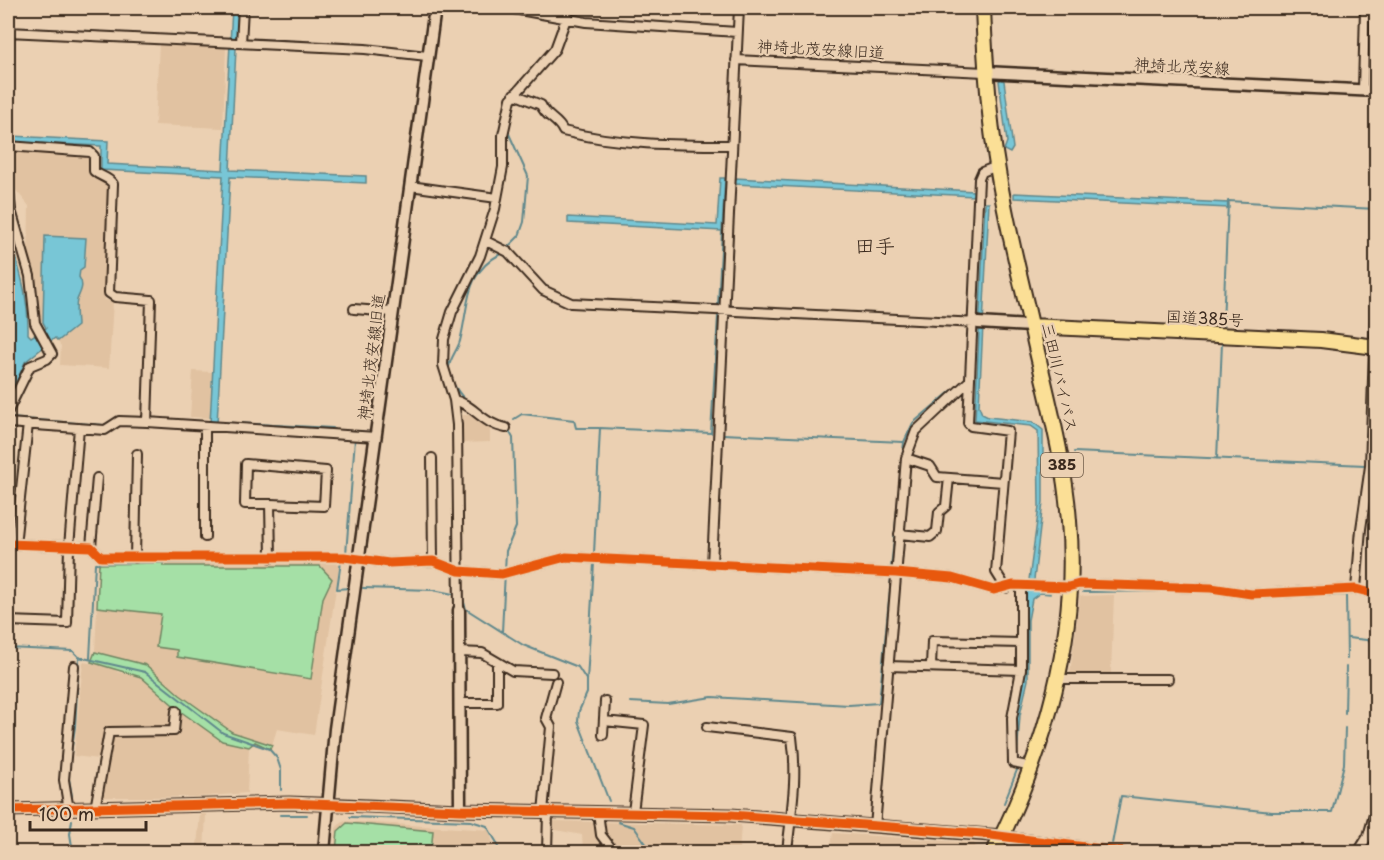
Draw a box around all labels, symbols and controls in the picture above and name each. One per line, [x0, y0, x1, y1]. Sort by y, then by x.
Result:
street label: 神埼北茂安線旧道 [757, 33, 886, 63]
street label: 神埼北茂安線 [1133, 51, 1231, 79]
district label: 田手 [855, 230, 895, 260]
street label: 神埼北茂安線旧道 [350, 292, 390, 422]
street label: 国道385号 [1165, 303, 1245, 331]
street label: 三田川バイパス [1037, 320, 1085, 434]
road number: 385 [1041, 453, 1083, 477]
scale bar [30, 794, 146, 832]
text: 100 m [39, 800, 94, 827]

